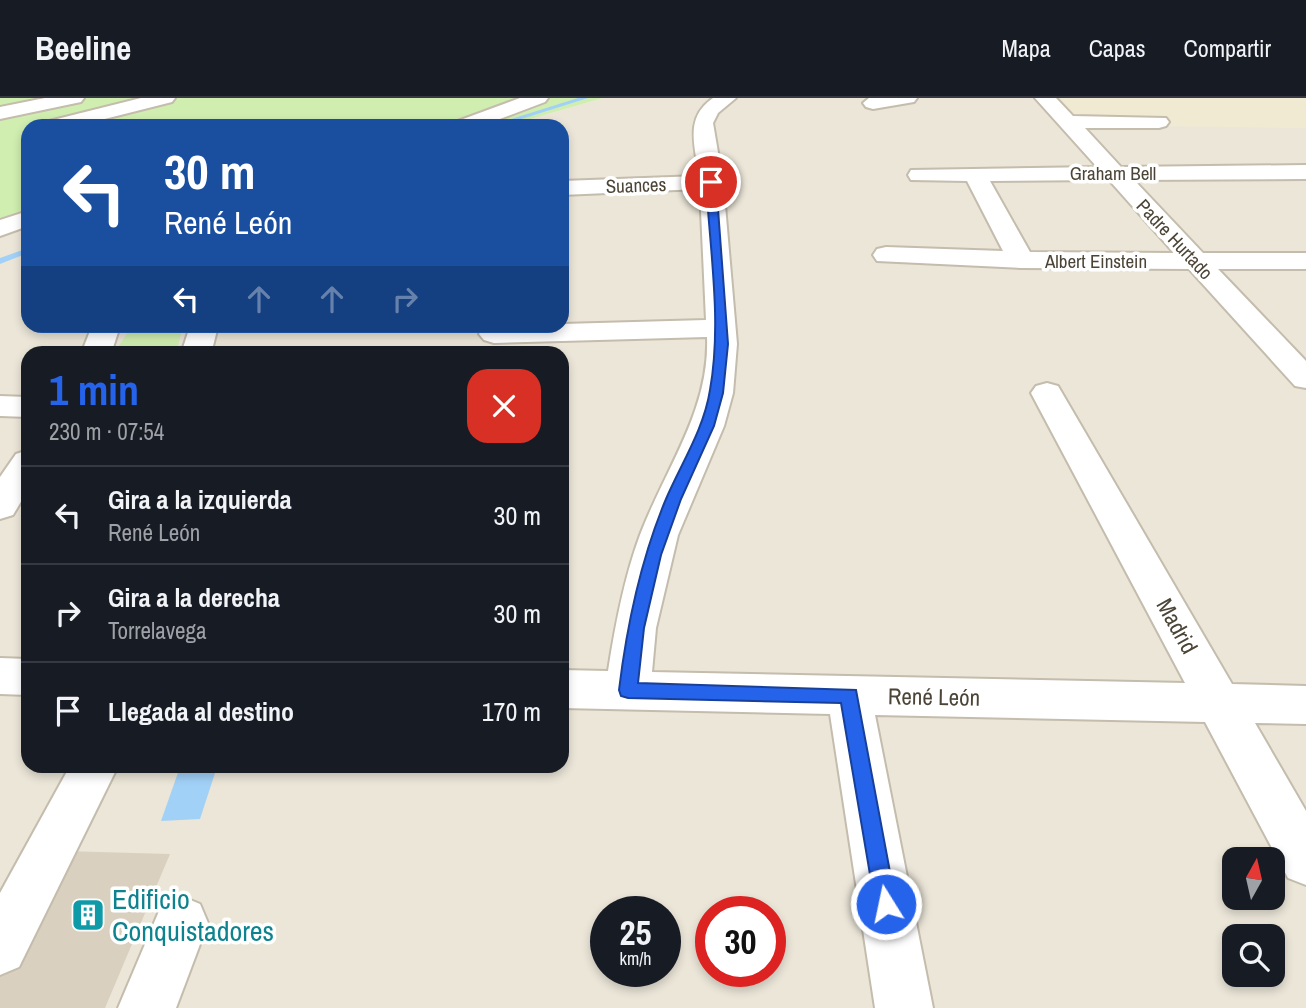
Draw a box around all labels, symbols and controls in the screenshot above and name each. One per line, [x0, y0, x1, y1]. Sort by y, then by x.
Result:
text: Beeline [35, 26, 131, 70]
text: Mapa [1001, 32, 1051, 64]
text: Capas [1089, 32, 1146, 64]
text: Compartir [1184, 32, 1271, 64]
text: 30 m [164, 138, 256, 204]
icon: left [49, 147, 140, 238]
pin [681, 152, 741, 212]
street label: Graham Bell [1070, 160, 1156, 186]
icon: arrive [692, 163, 730, 201]
street label: Suances [605, 171, 667, 199]
street label: Padre Hurtado [1131, 193, 1219, 285]
text: René León [164, 201, 292, 244]
street label: Albert Einstein [1044, 248, 1147, 274]
icon: left [167, 280, 205, 318]
icon: ahead [240, 280, 278, 318]
icon: ahead [313, 280, 351, 318]
icon: right [386, 280, 424, 318]
text: 1 min [49, 362, 139, 418]
button: close [467, 369, 541, 443]
text: 230 m · 07:54 [49, 416, 164, 447]
text: Gira a la izquierda [108, 482, 292, 517]
icon: left [49, 496, 87, 534]
text: 30 m [494, 498, 541, 533]
text: René León [108, 517, 200, 548]
text: Gira a la derecha [108, 580, 280, 615]
street label: Madrid [1150, 593, 1205, 659]
icon: right [49, 594, 87, 632]
text: 30 m [494, 596, 541, 631]
text: Torrelavega [108, 615, 207, 646]
street label: René León [888, 680, 980, 713]
icon: arrive [49, 692, 87, 730]
text: Llegada al destino [108, 694, 294, 729]
text: 170 m [482, 694, 541, 729]
north arrow [1222, 847, 1284, 910]
map controls [1222, 847, 1285, 987]
position arrow [849, 867, 923, 941]
place label: Edificio Conquistadores [112, 880, 274, 950]
building icon: Edificio Conquistadores [69, 896, 107, 934]
speed limit sign: 30 [695, 896, 786, 987]
text: 25 [620, 909, 651, 956]
button: search [1222, 924, 1285, 987]
text: km/h [620, 946, 652, 971]

